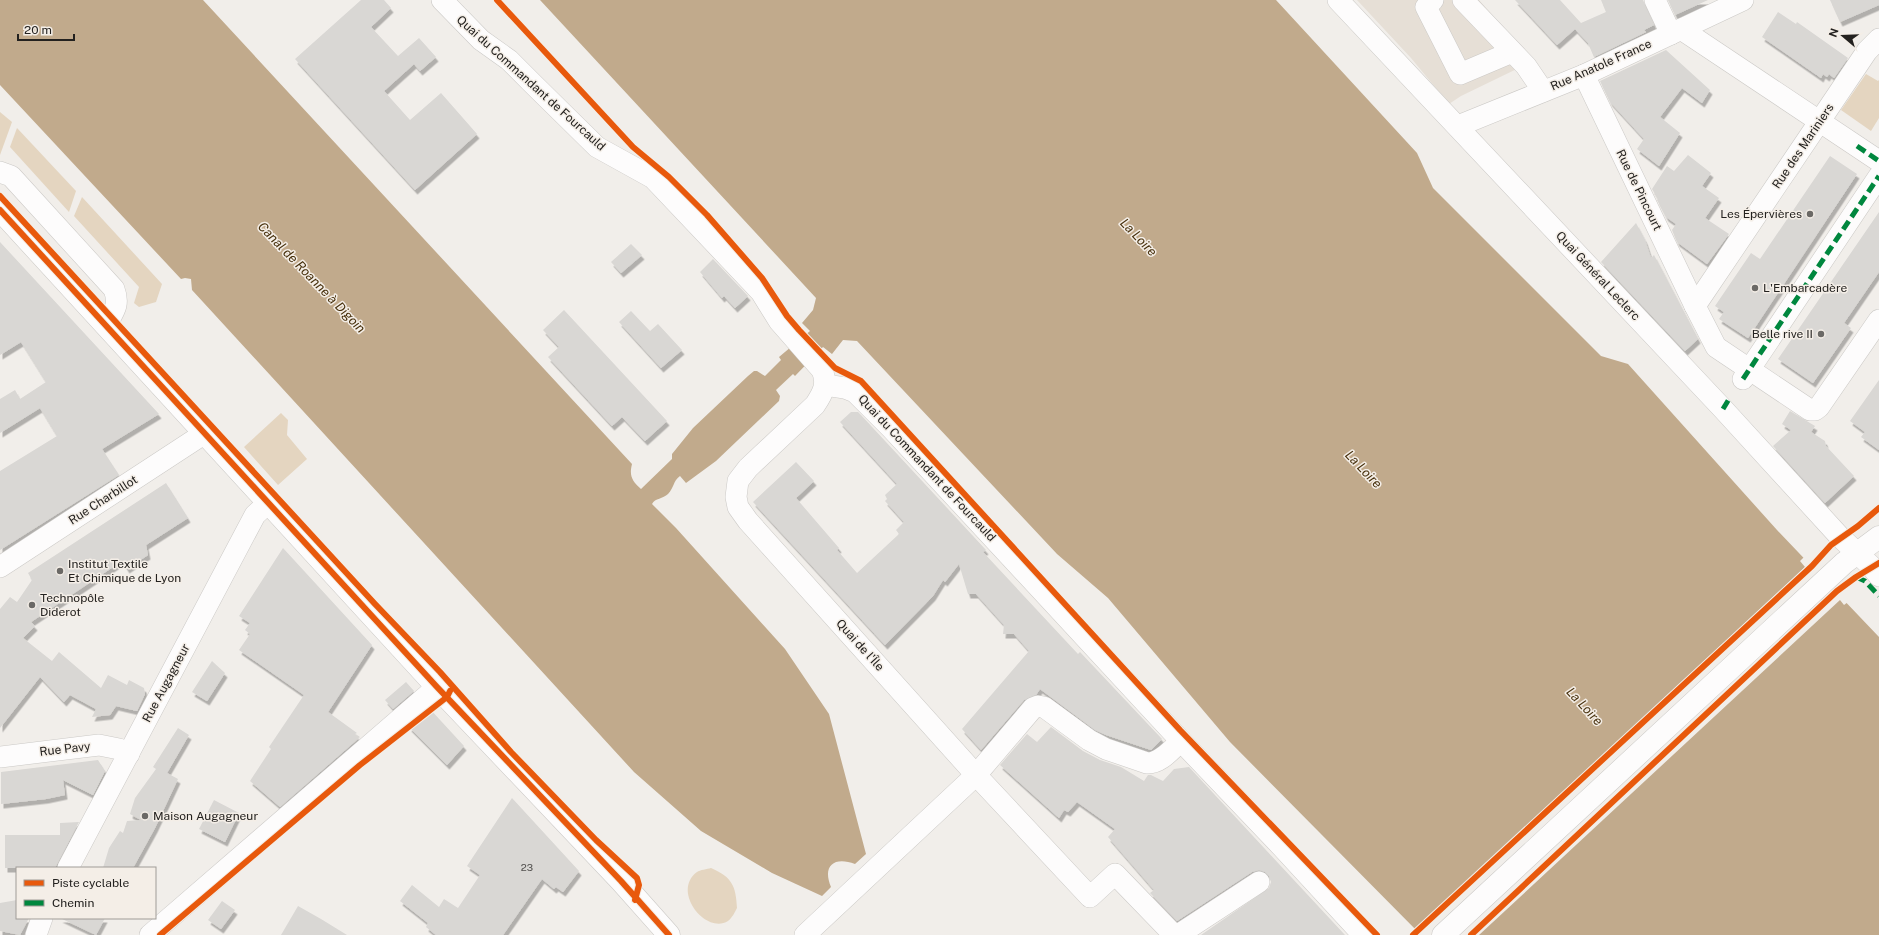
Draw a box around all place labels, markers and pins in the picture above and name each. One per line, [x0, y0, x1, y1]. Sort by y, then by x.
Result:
place label: Les Épervières [1720, 207, 1802, 221]
marker: Les Épervières [1805, 209, 1815, 219]
place label: L'Embarcadère [1763, 281, 1848, 295]
marker: L'Embarcadère [1750, 283, 1760, 293]
place label: Belle rive II [1752, 327, 1813, 341]
marker: Belle rive II [1816, 329, 1826, 339]
place label: Institut Textile Et Chimique de Lyon [68, 557, 181, 585]
marker: Institut Textile Et Chimique de Lyon [55, 566, 65, 576]
place label: Technopôle Diderot [40, 591, 104, 619]
marker: Technopôle Diderot [27, 600, 37, 610]
place label: Maison Augagneur [153, 809, 258, 823]
marker: Maison Augagneur [140, 811, 150, 821]

